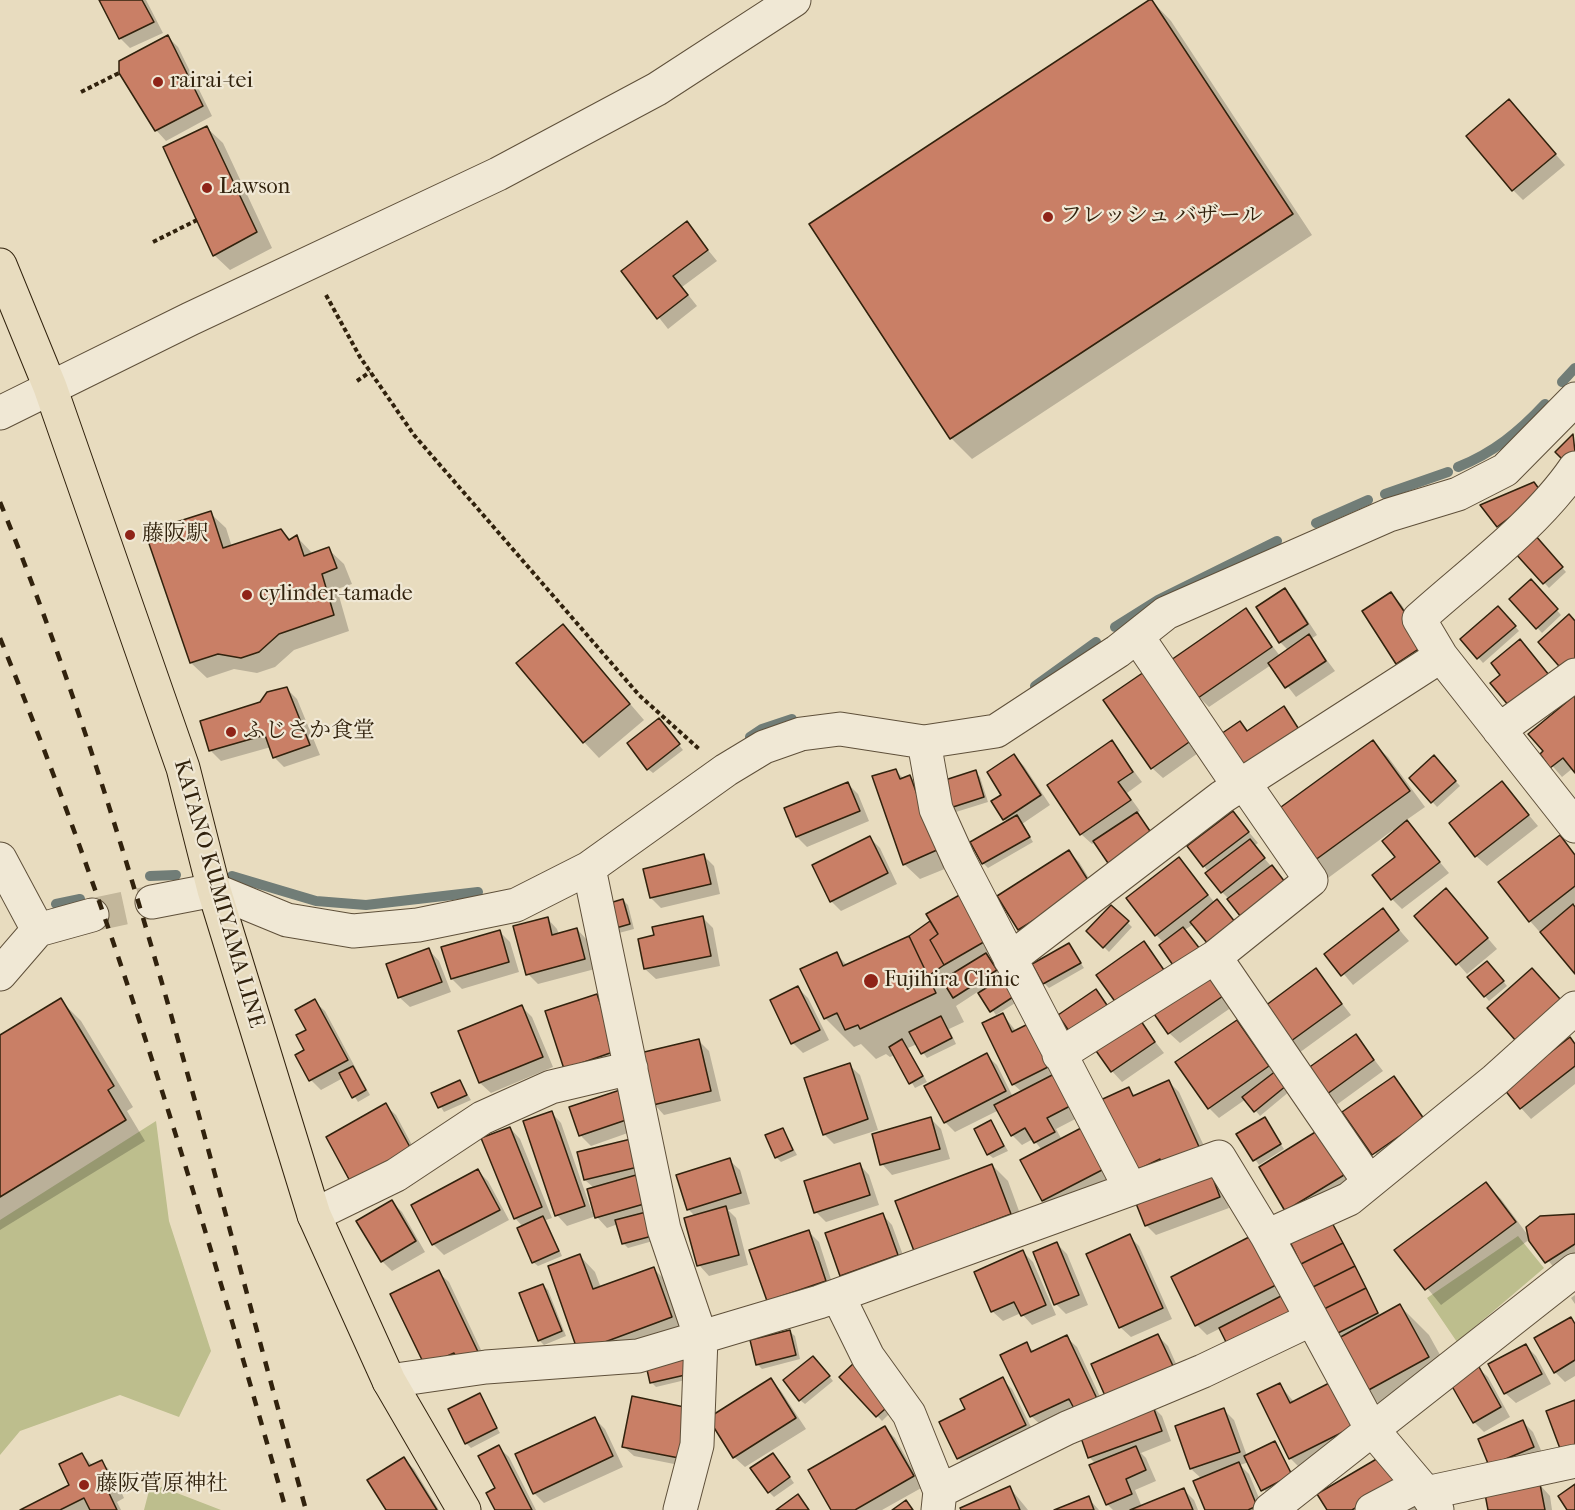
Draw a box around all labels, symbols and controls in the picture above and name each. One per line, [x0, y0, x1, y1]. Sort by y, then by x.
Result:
place label: rairai-tei [170, 69, 253, 95]
marker: rairai-tei [151, 75, 165, 89]
place label: Lawson [219, 175, 290, 201]
marker: Lawson [200, 181, 214, 195]
place label: フレッシュ バザール [1060, 204, 1263, 230]
marker: フレッシュ バザール [1041, 210, 1055, 224]
place label: 藤阪駅 [142, 522, 208, 548]
marker: 藤阪駅 [123, 528, 137, 542]
place label: cylinder-tamade [259, 582, 413, 608]
marker: cylinder-tamade [240, 588, 254, 602]
place label: ふじさか食堂 [243, 719, 375, 745]
marker: ふじさか食堂 [224, 725, 238, 739]
street label: KATANO KUMIYAMA LINE [167, 757, 269, 1031]
place label: Fujihira Clinic [884, 968, 1020, 994]
marker: Fujihira Clinic [862, 972, 880, 990]
place label: 藤阪菅原神社 [96, 1472, 228, 1498]
marker: 藤阪菅原神社 [77, 1478, 91, 1492]

